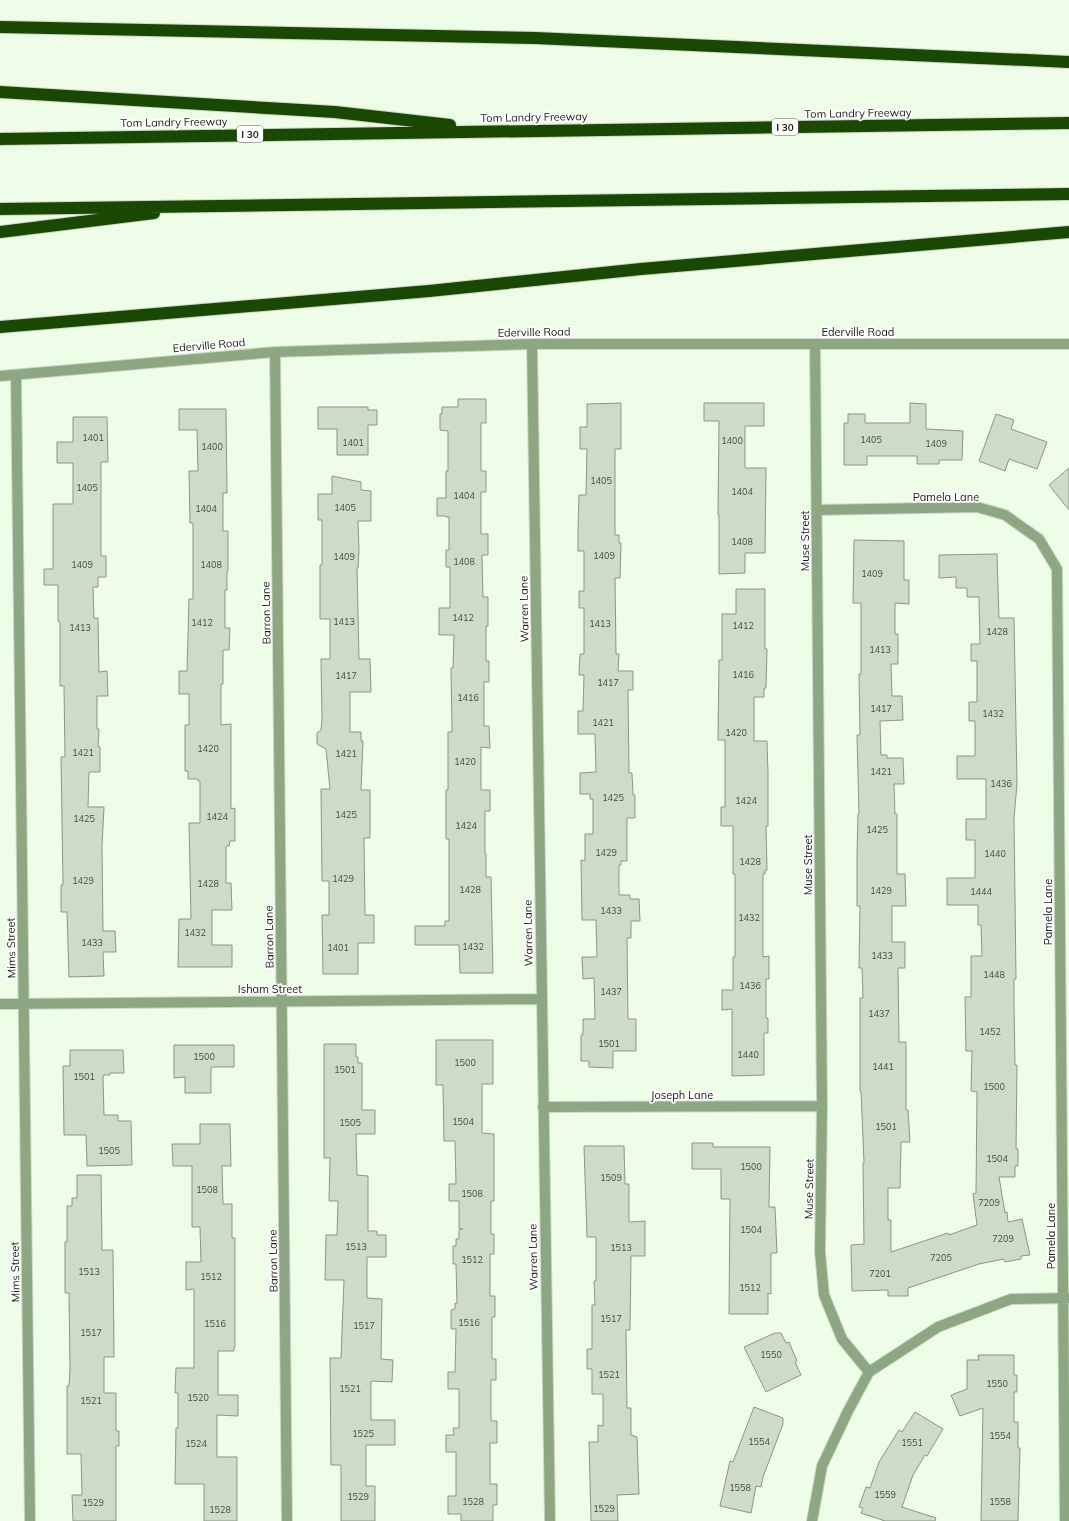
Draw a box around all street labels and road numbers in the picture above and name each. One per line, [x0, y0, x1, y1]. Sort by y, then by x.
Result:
street label: Tom Landry Freeway [804, 105, 912, 121]
street label: Tom Landry Freeway [480, 109, 588, 125]
street label: Tom Landry Freeway [120, 114, 228, 130]
road number: I 30 [772, 119, 798, 135]
road number: I 30 [237, 126, 263, 142]
street label: Ederville Road [497, 324, 571, 340]
street label: Ederville Road [822, 325, 894, 339]
street label: Ederville Road [172, 335, 246, 355]
street label: Pamela Lane [913, 490, 979, 504]
street label: Muse Street [798, 511, 812, 571]
street label: Warren Lane [516, 576, 532, 642]
street label: Barron Lane [258, 582, 274, 644]
street label: Muse Street [801, 835, 815, 895]
street label: Pamela Lane [1041, 879, 1055, 945]
street label: Warren Lane [520, 900, 536, 966]
street label: Barron Lane [261, 906, 277, 968]
street label: Mims Street [3, 918, 19, 978]
street label: Isham Street [238, 982, 302, 996]
street label: Joseph Lane [651, 1088, 713, 1102]
street label: Muse Street [801, 1158, 817, 1219]
street label: Pamela Lane [1044, 1203, 1058, 1269]
street label: Warren Lane [525, 1224, 541, 1290]
street label: Barron Lane [265, 1230, 281, 1292]
street label: Mims Street [7, 1242, 23, 1302]

